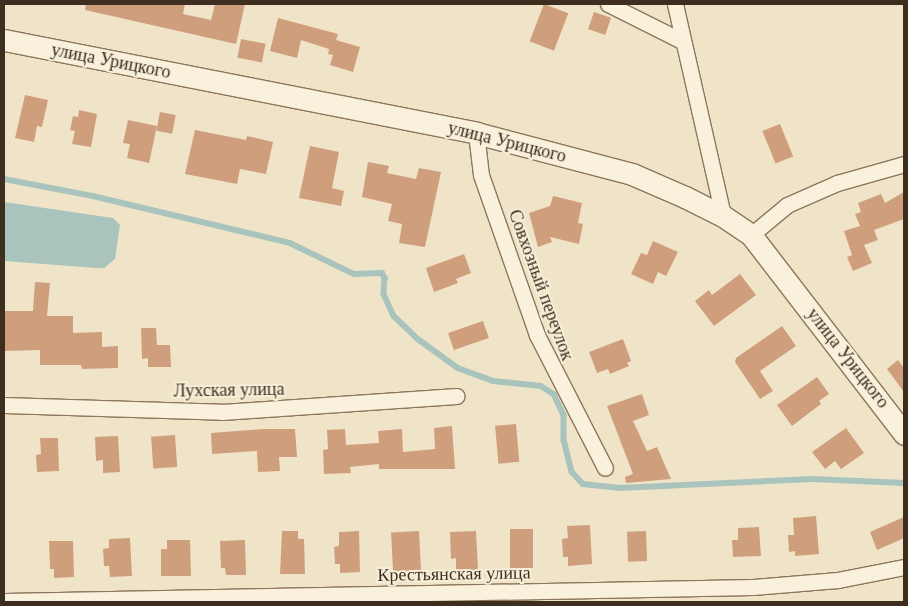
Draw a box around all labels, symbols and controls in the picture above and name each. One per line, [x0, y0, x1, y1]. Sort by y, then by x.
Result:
street label: улица Урицкого [49, 39, 173, 83]
street label: улица Урицкого [446, 117, 568, 167]
street label: Совхозный переулок [504, 207, 578, 363]
street label: улица Урицкого [802, 304, 894, 412]
street label: Лухская улица [173, 378, 285, 402]
street label: Крестьянская улица [377, 562, 531, 586]

